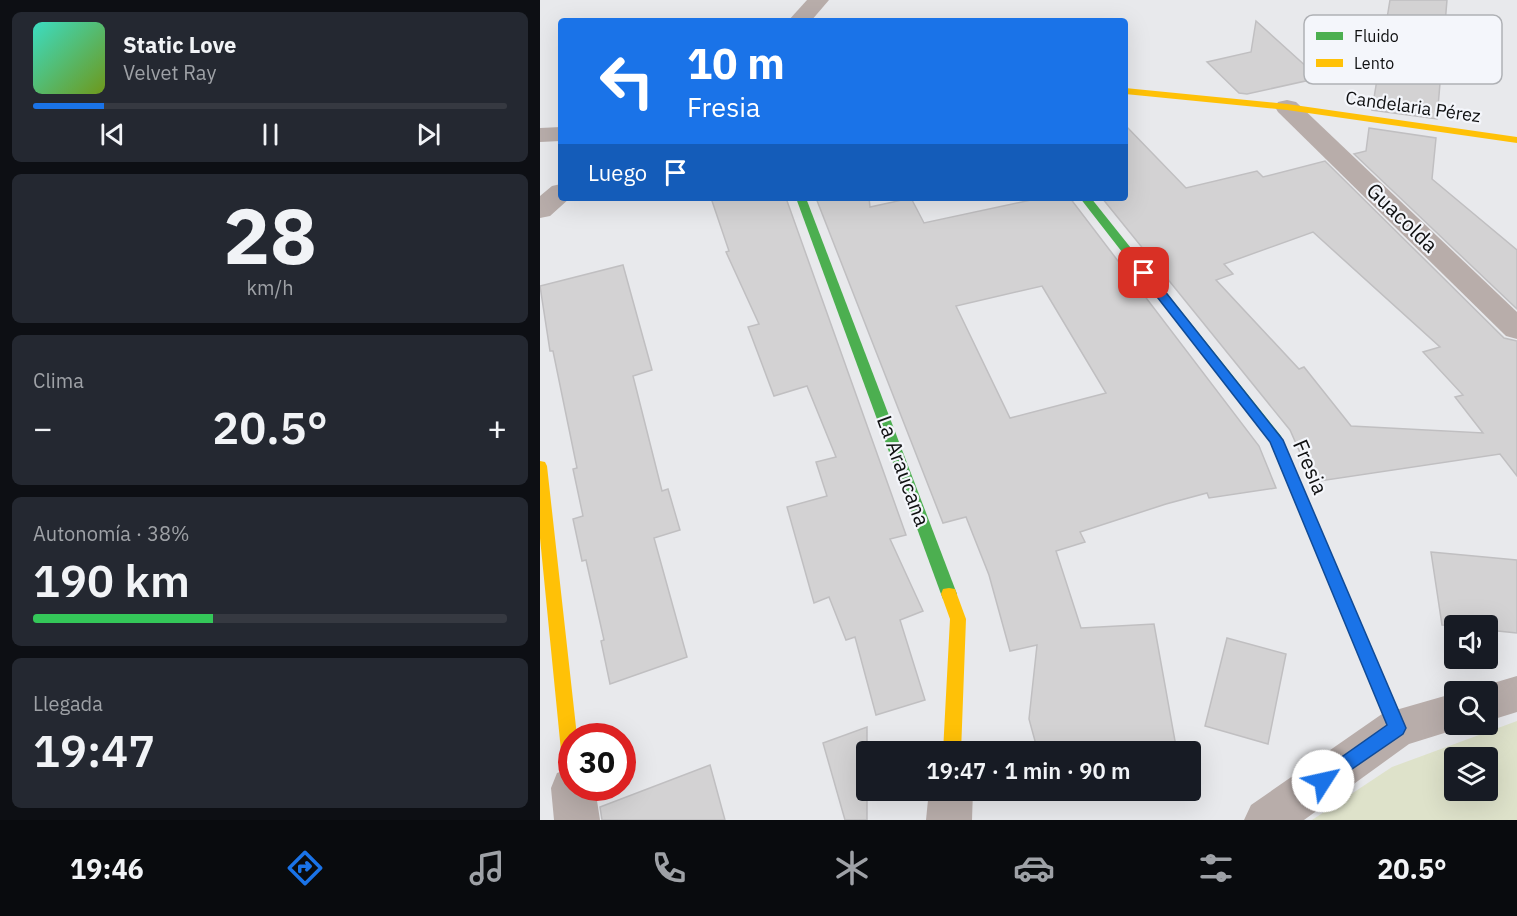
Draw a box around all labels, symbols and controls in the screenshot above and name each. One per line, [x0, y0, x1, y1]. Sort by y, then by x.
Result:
legend [1304, 15, 1502, 84]
text: Fluido [1354, 26, 1399, 46]
text: Static Love [123, 30, 236, 59]
text: 10 m [687, 36, 785, 91]
icon: left [588, 42, 666, 120]
text: Lento [1354, 53, 1394, 73]
text: Velvet Ray [123, 59, 216, 86]
street label: Candelaria Pérez [1344, 86, 1482, 127]
text: Fresia [687, 89, 760, 124]
icon: previous [96, 118, 129, 151]
icon: pause [254, 118, 287, 151]
icon: next [412, 118, 445, 151]
icon: arrive [659, 156, 692, 189]
text: Luego [588, 158, 647, 187]
street label: Guacolda [1361, 176, 1444, 258]
text: 28 [223, 184, 317, 285]
pin [1118, 247, 1169, 298]
icon: arrive [1127, 256, 1160, 289]
text: km/h [246, 274, 294, 301]
text: Clima [33, 367, 84, 394]
text: 20.5° [212, 398, 328, 456]
text: − [33, 406, 53, 449]
text: + [487, 406, 507, 449]
street label: La Araucana [871, 411, 937, 530]
street label: Fresia [1287, 435, 1335, 498]
text: Autonomía · 38% [33, 520, 190, 547]
text: 190 km [33, 551, 190, 609]
map controls [1444, 615, 1498, 801]
button: sound [1444, 615, 1498, 669]
button: search [1444, 681, 1498, 735]
text: Llegada [33, 690, 103, 717]
text: 19:47 [33, 721, 155, 779]
speed limit sign: 30 [558, 723, 636, 801]
button: layers [1444, 747, 1498, 801]
position arrow [1291, 749, 1355, 813]
text: 19:47 · 1 min · 90 m [927, 756, 1131, 785]
icon: directions [284, 847, 326, 889]
icon: music [466, 847, 508, 889]
icon: phone [648, 847, 690, 889]
icon: climate [831, 847, 873, 889]
icon: car [1013, 847, 1055, 889]
icon: filters [1195, 847, 1237, 889]
text: 19:46 [70, 851, 144, 886]
text: 20.5° [1377, 851, 1447, 886]

